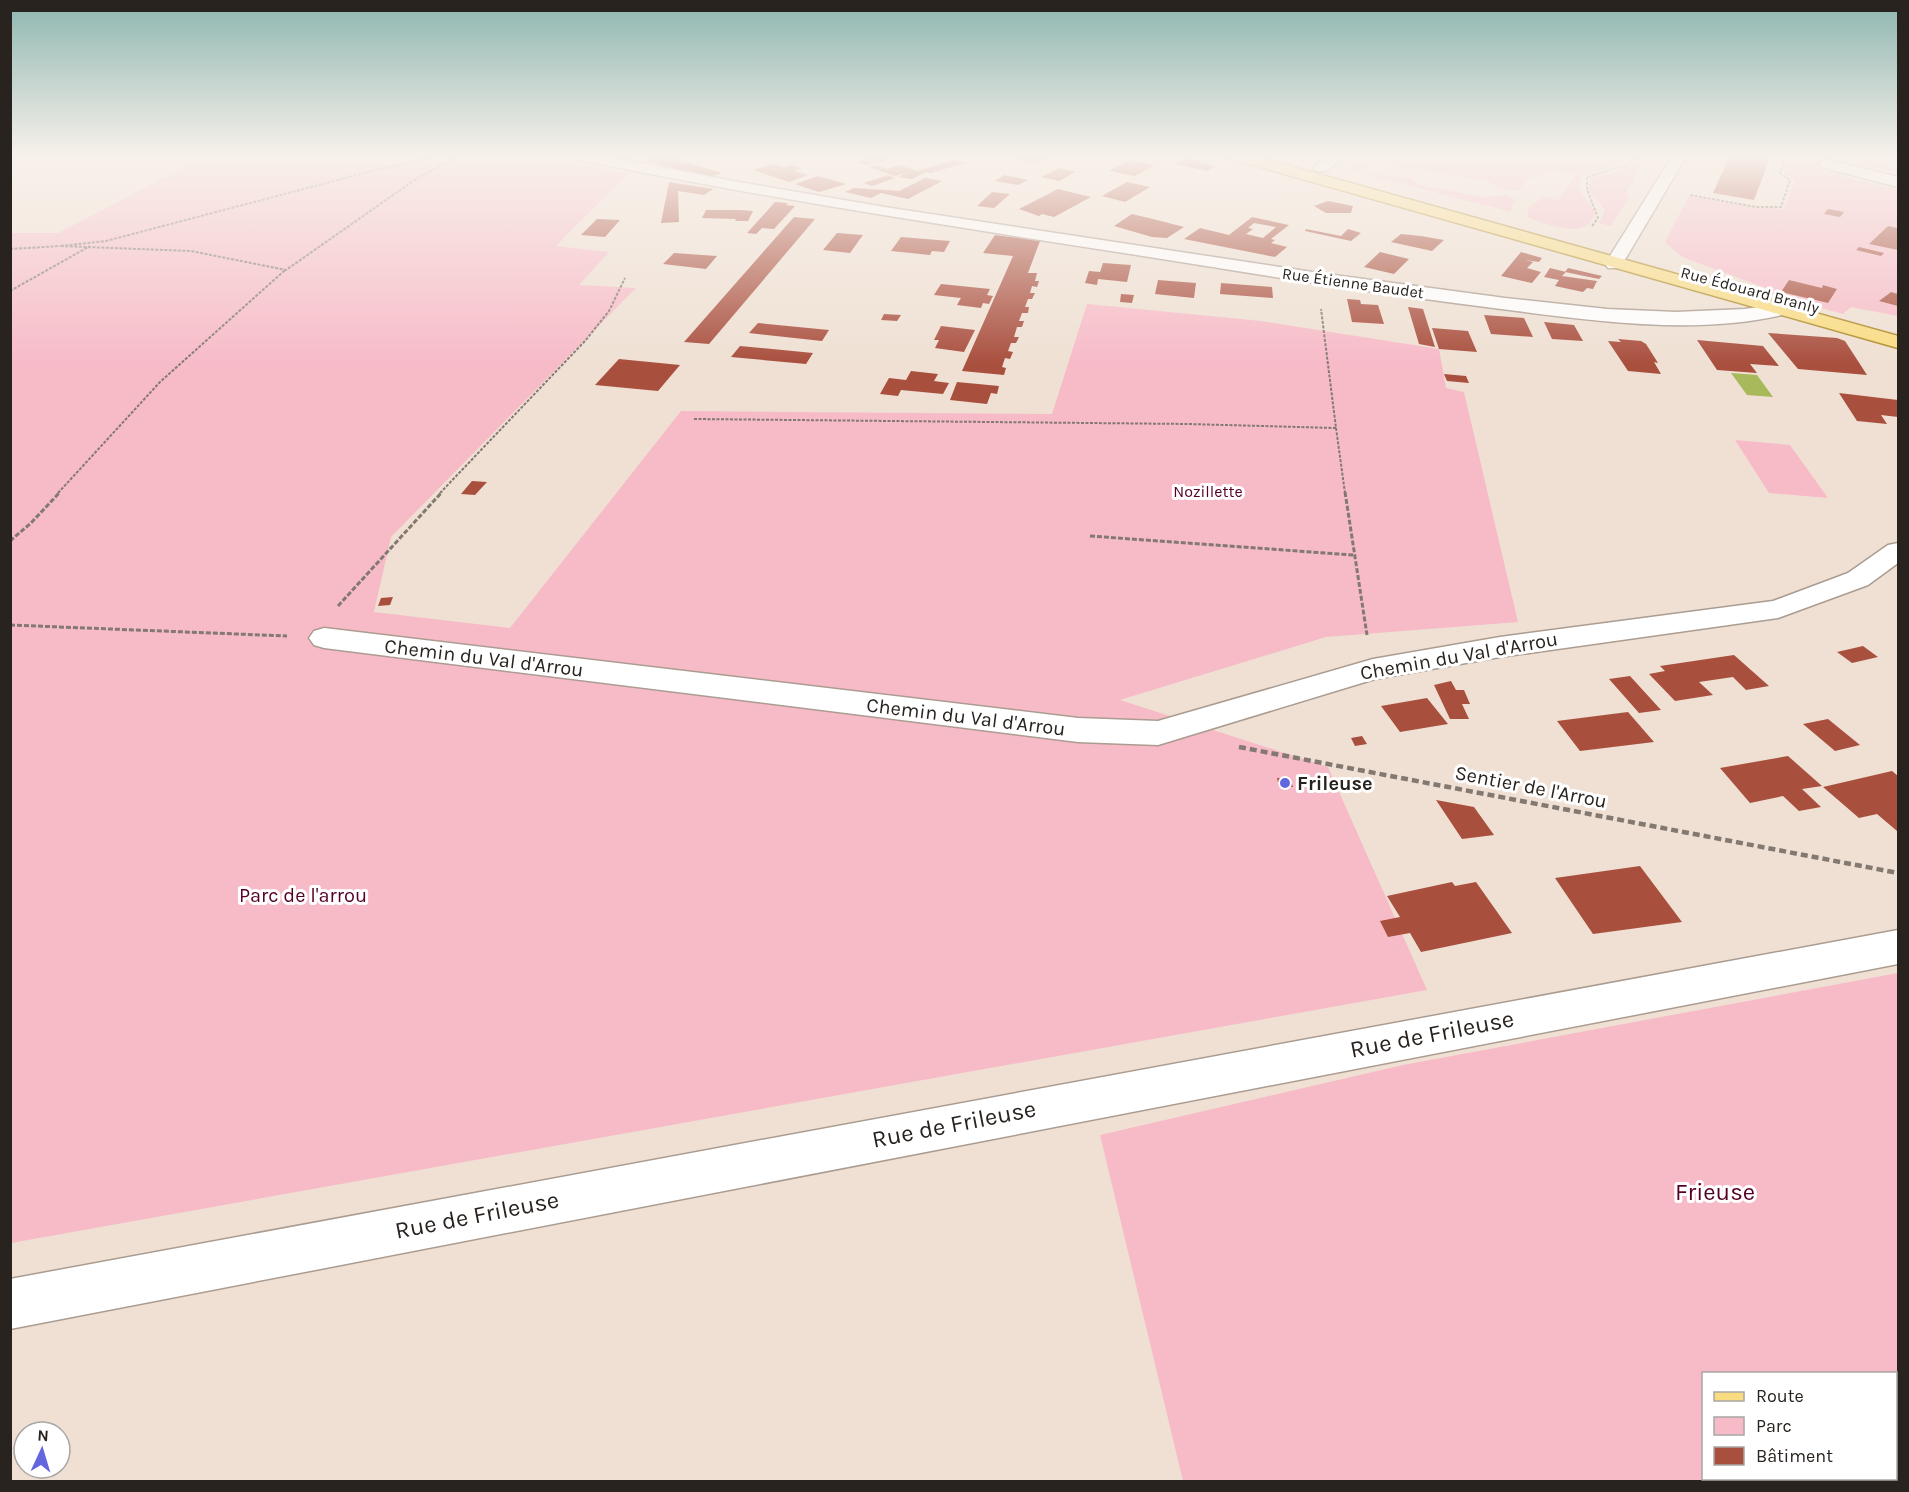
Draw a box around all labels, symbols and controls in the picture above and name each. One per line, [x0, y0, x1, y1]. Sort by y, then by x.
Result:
street label: Rue Édouard Branly [1679, 262, 1822, 318]
street label: Rue Étienne Baudet [1281, 264, 1425, 302]
park label: Nozillette [1173, 482, 1243, 501]
street label: Chemin du Val d'Arrou [1358, 627, 1560, 685]
street label: Chemin du Val d'Arrou [383, 634, 585, 682]
street label: Chemin du Val d'Arrou [865, 693, 1067, 741]
street label: Sentier de l'Arrou [1453, 761, 1609, 813]
place label: Frileuse [1297, 772, 1373, 795]
marker: Frileuse [1278, 776, 1292, 790]
park label: Parc de l'arrou [239, 884, 367, 907]
street label: Rue de Frileuse [1348, 1004, 1516, 1064]
street label: Rue de Frileuse [870, 1094, 1038, 1154]
park label: Frieuse [1675, 1178, 1755, 1206]
street label: Rue de Frileuse [393, 1185, 561, 1245]
legend [1702, 1372, 1897, 1480]
text: Route [1756, 1385, 1804, 1407]
text: Parc [1756, 1415, 1792, 1437]
north arrow [12, 1420, 72, 1480]
text: N [37, 1426, 49, 1445]
text: Bâtiment [1756, 1445, 1833, 1467]

